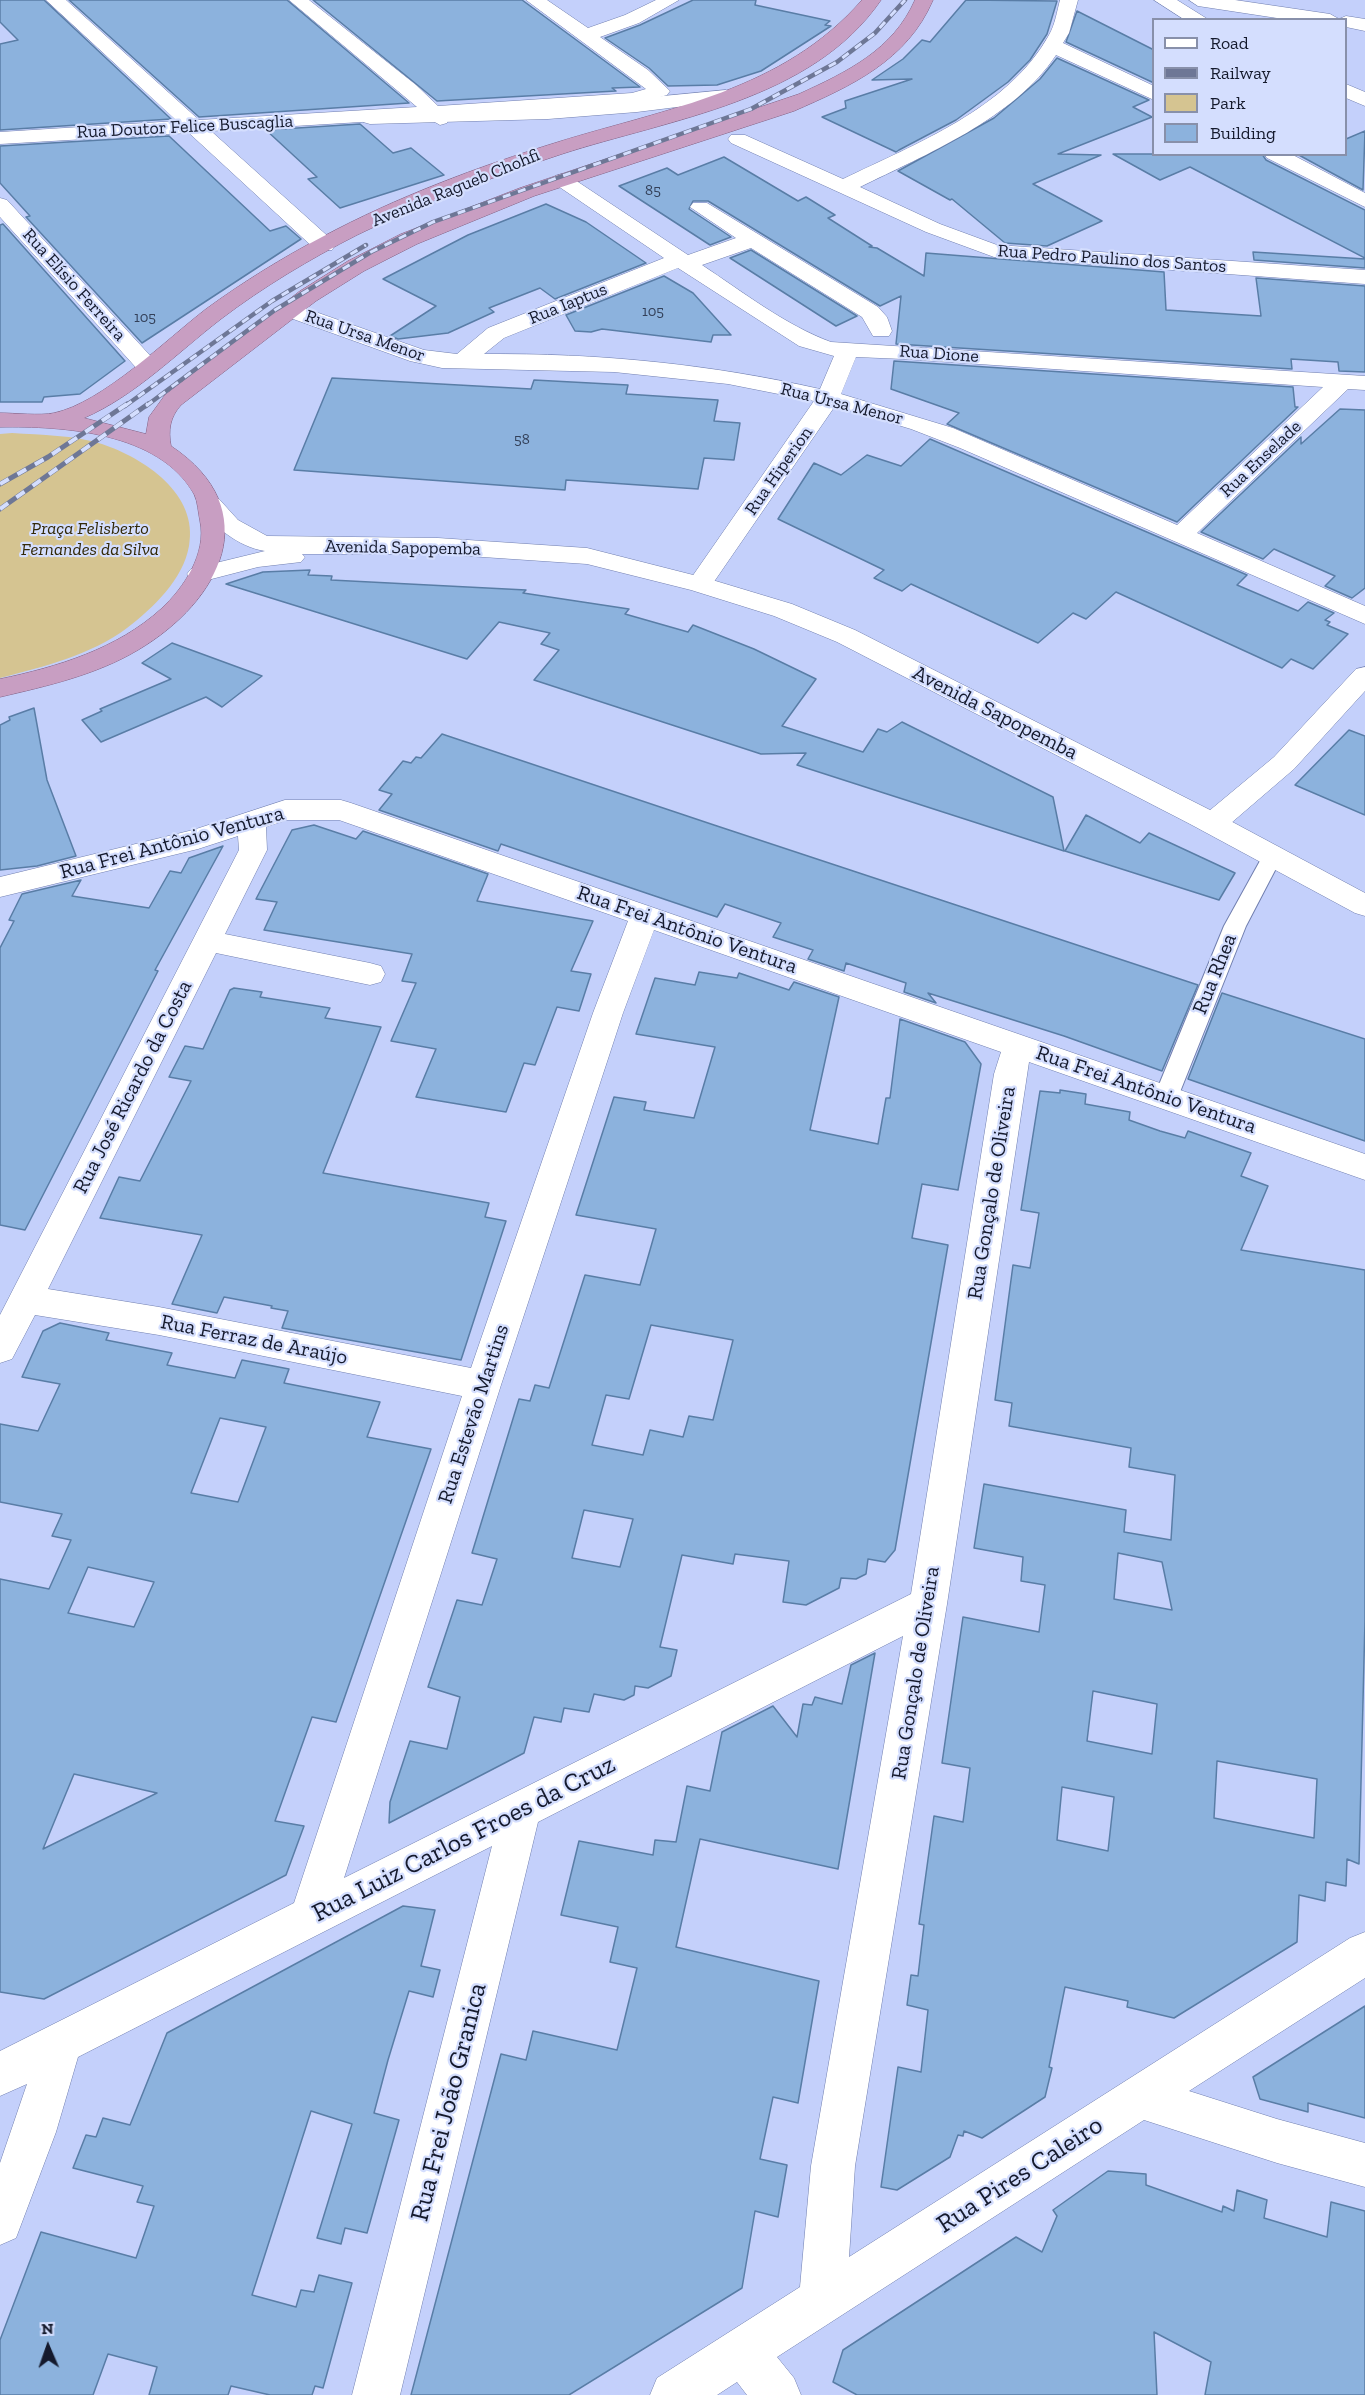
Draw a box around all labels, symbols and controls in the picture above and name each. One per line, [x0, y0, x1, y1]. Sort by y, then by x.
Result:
legend [1152, 18, 1347, 156]
text: Road [1210, 32, 1249, 54]
text: Railway [1210, 62, 1271, 84]
text: Park [1210, 92, 1246, 114]
street label: Rua Doutor Felice Buscaglia [76, 111, 294, 143]
text: Building [1210, 122, 1276, 144]
street label: Avenida Ragueb Chohfi [369, 144, 543, 232]
house number: 85 [645, 182, 661, 200]
street label: Rua Elísio Ferreira [18, 224, 130, 346]
street label: Rua Pedro Paulino dos Santos [997, 240, 1227, 278]
street label: Rua Iaptus [526, 278, 610, 330]
house number: 105 [642, 303, 664, 321]
street label: Rua Ursa Menor [302, 305, 428, 367]
house number: 105 [134, 309, 156, 327]
street label: Rua Dione [898, 340, 980, 368]
street label: Rua Ursa Menor [778, 378, 906, 430]
street label: Rua Enselade [1216, 416, 1306, 502]
street label: Rua Hiperion [741, 423, 817, 519]
house number: 58 [514, 431, 530, 449]
park label: Praça Felisberto Fernandes da Silva [21, 518, 159, 560]
street label: Avenida Sapopemba [325, 536, 481, 560]
street label: Avenida Sapopemba [908, 661, 1082, 765]
street label: Rua Frei Antônio Ventura [57, 801, 287, 885]
street label: Rua Frei Antônio Ventura [574, 880, 800, 980]
street label: Rua Rhea [1188, 930, 1242, 1018]
street label: Rua José Ricardo da Costa [68, 976, 198, 1198]
street label: Rua Frei Antônio Ventura [1033, 1040, 1259, 1140]
street label: Rua Gonçalo de Oliveira [963, 1085, 1021, 1301]
street label: Rua Ferraz de Araújo [158, 1310, 350, 1370]
street label: Rua Estevão Martins [433, 1321, 515, 1507]
street label: Rua Gonçalo de Oliveira [887, 1565, 945, 1781]
street label: Rua Luiz Carlos Froes da Cruz [307, 1749, 621, 1929]
street label: Rua Frei João Granica [404, 1980, 494, 2224]
street label: Rua Pires Caleiro [931, 2110, 1109, 2240]
north arrow [18, 2317, 78, 2377]
text: N [41, 2319, 54, 2338]

